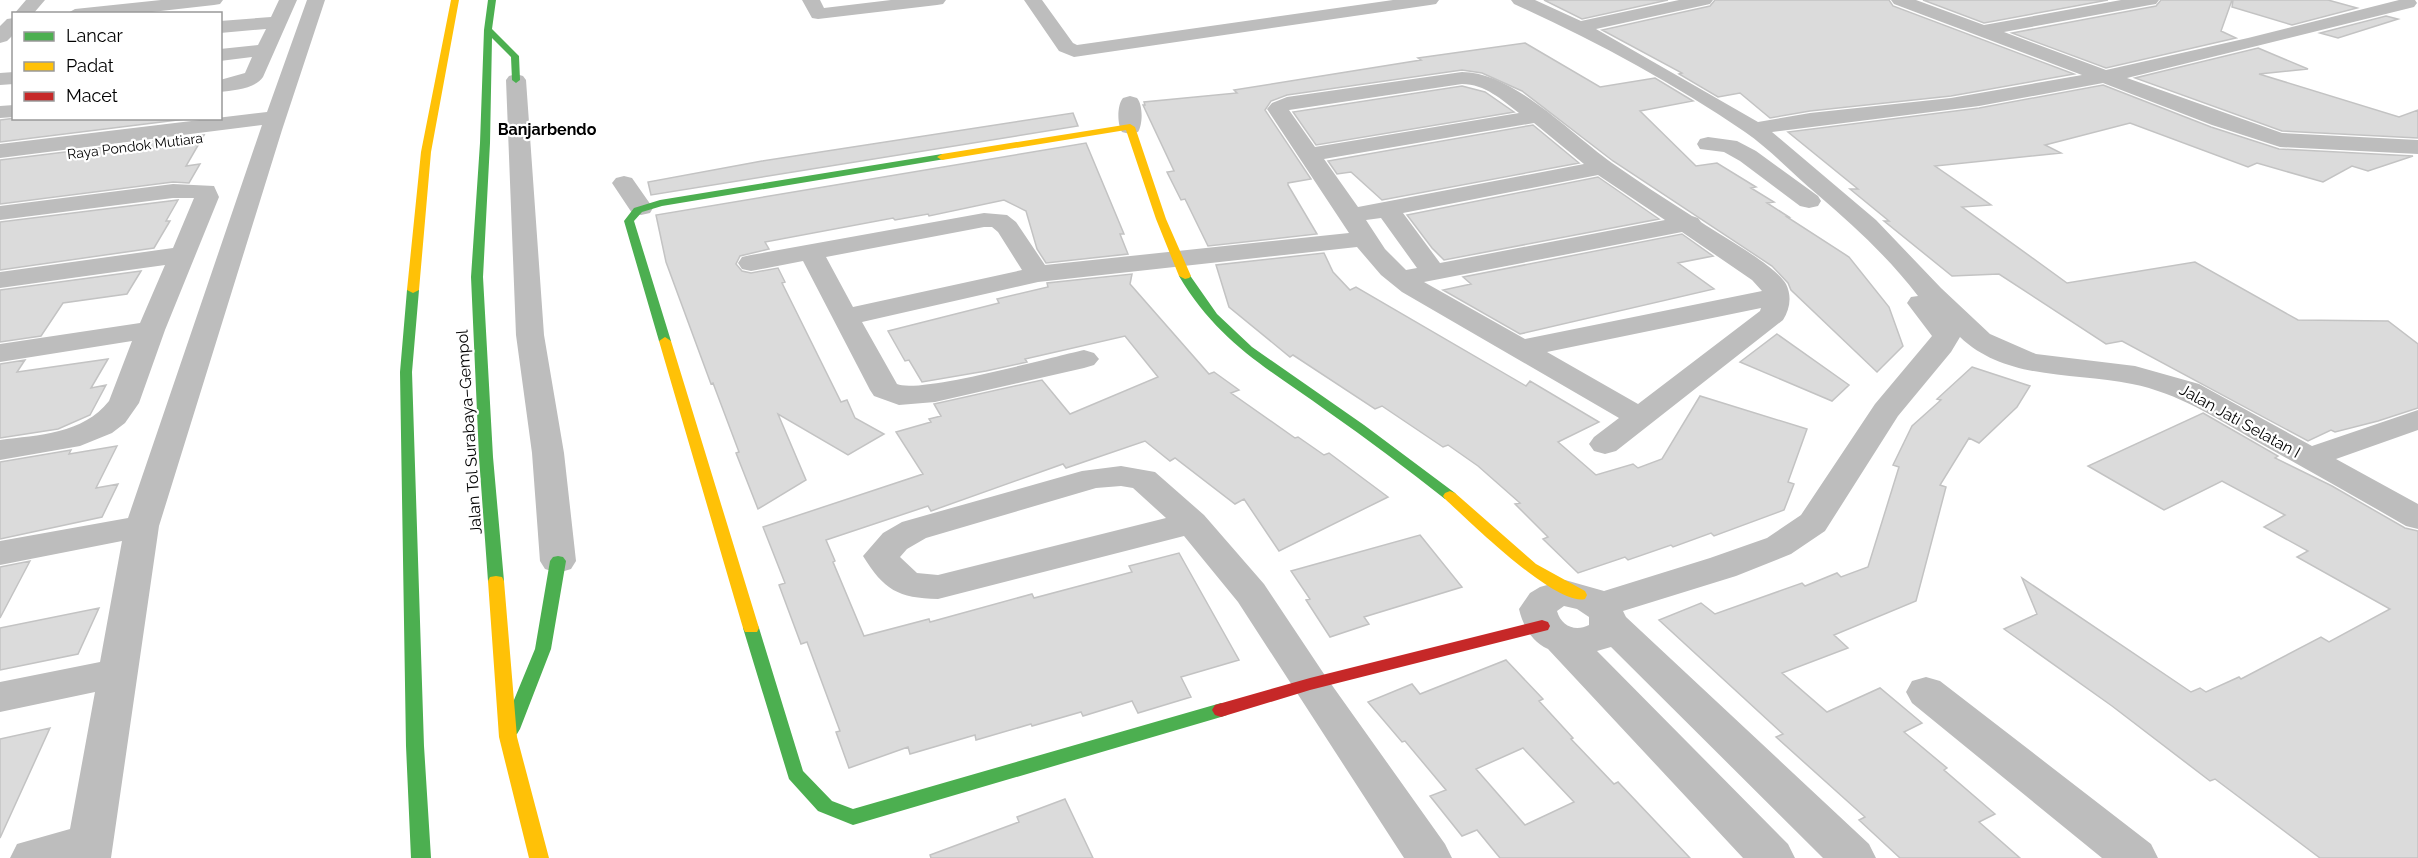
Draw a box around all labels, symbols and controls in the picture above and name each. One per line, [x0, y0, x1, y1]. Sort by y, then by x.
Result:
legend [12, 12, 222, 120]
text: Lancar [66, 25, 123, 46]
text: Padat [66, 55, 114, 76]
text: Macet [66, 85, 118, 106]
district label: Banjarbendo [498, 120, 597, 139]
street label: Raya Pondok Mutiara [66, 130, 204, 162]
street label: Jalan Tol Surabaya–Gempol [452, 328, 486, 535]
street label: Jalan Jati Selatan I [2176, 380, 2304, 462]

